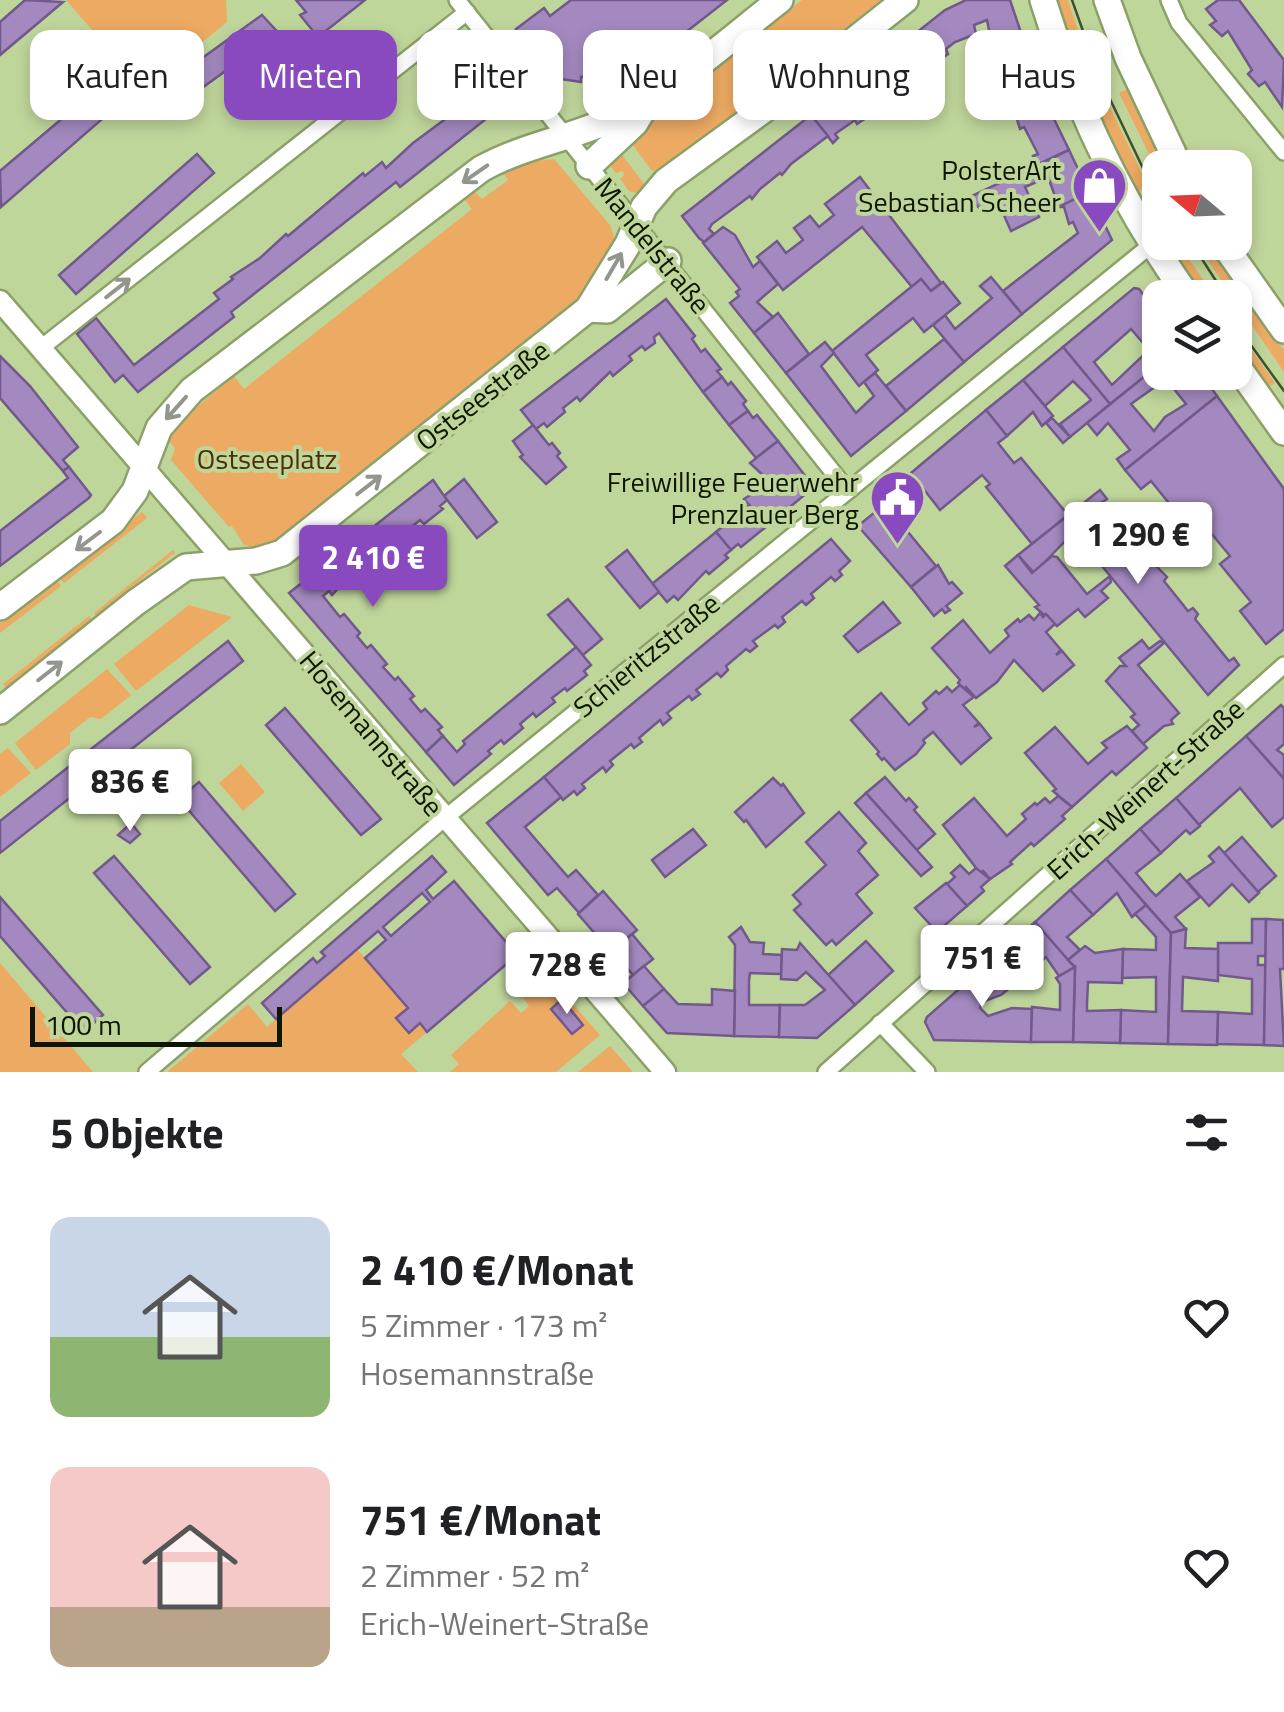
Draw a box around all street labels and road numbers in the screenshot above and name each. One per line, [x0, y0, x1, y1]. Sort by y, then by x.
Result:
street label: Mandelstraße [584, 167, 722, 323]
street label: Ostseestraße [406, 329, 558, 461]
street label: Schieritzstraße [563, 582, 729, 728]
street label: Hosemannstraße [290, 641, 454, 825]
street label: Erich-Weinert-Straße [1037, 688, 1253, 890]

